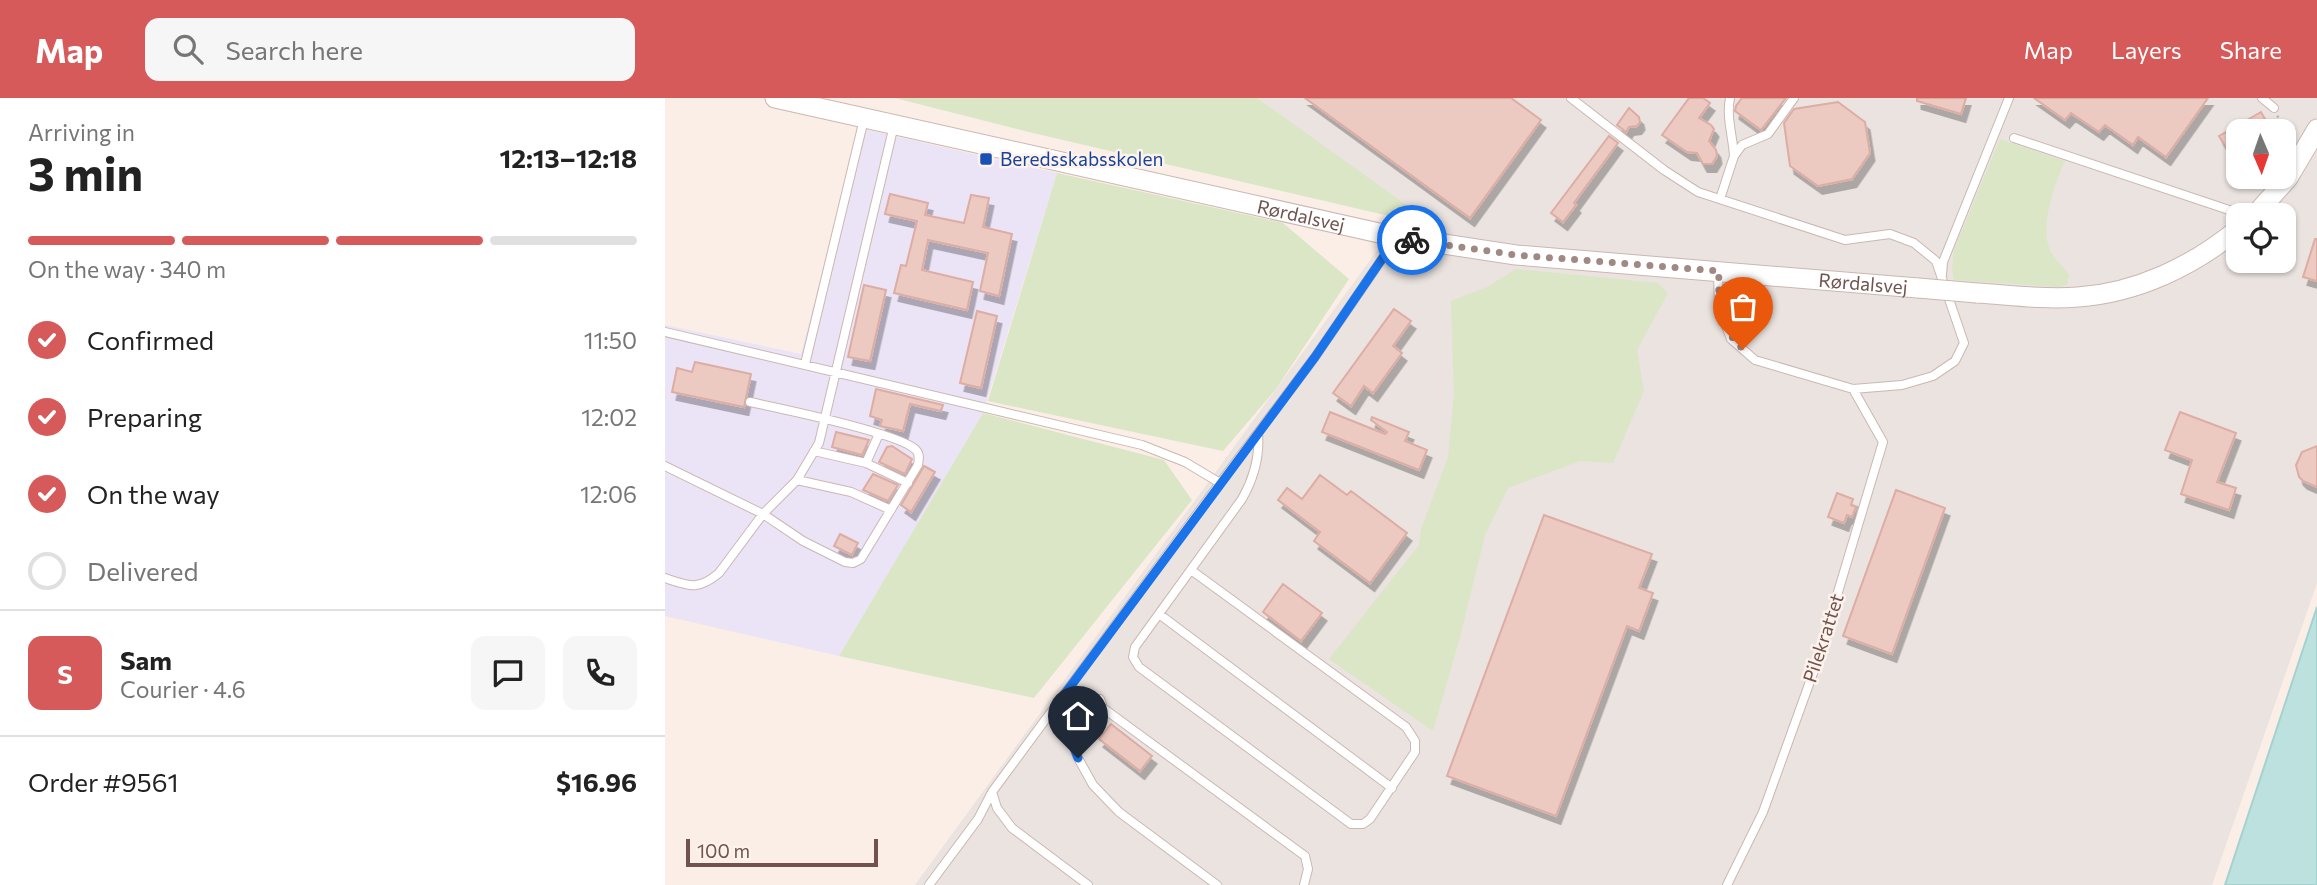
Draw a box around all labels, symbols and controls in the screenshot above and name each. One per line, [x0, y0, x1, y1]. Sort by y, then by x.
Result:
search box [145, 18, 635, 81]
text: Map [35, 29, 103, 70]
icon: search [169, 30, 207, 68]
text: Search here [225, 34, 363, 65]
text: Map [2024, 35, 2073, 64]
text: Layers [2111, 35, 2182, 64]
text: Share [2220, 35, 2282, 64]
text: Arriving in [28, 118, 135, 146]
north arrow [2226, 119, 2296, 189]
map controls [2226, 119, 2296, 273]
text: 12:13–12:18 [499, 142, 637, 173]
text: 3 min [28, 144, 143, 200]
place label: Beredsskabsskolen [1000, 147, 1163, 170]
marker: Beredsskabsskolen [978, 151, 994, 167]
street label: Rørdalsvej [1255, 194, 1347, 236]
button: locate [2226, 203, 2296, 273]
courier [1377, 205, 1447, 275]
icon: bike [1393, 221, 1431, 259]
text: On the way · 340 m [28, 255, 226, 283]
street label: Rørdalsvej [1818, 268, 1909, 298]
pin [1713, 277, 1773, 349]
icon: bag [1724, 288, 1762, 326]
icon: check [28, 321, 66, 359]
text: Confirmed [87, 324, 214, 355]
text: 11:50 [584, 326, 637, 354]
icon: check [28, 398, 66, 436]
text: Preparing [87, 401, 202, 432]
text: 12:02 [581, 403, 637, 431]
icon: check [28, 475, 66, 513]
text: On the way [87, 478, 220, 509]
text: 12:06 [580, 480, 637, 508]
text: Delivered [87, 555, 198, 586]
street label: Pilekrattet [1797, 590, 1848, 685]
button: chat [471, 636, 545, 710]
button: phone [563, 636, 637, 710]
text: Sam [120, 644, 172, 675]
text: S [57, 658, 73, 689]
text: Courier · 4.6 [120, 675, 246, 703]
pin [1048, 686, 1108, 758]
icon: home [1059, 697, 1097, 735]
text: Order #9561 [28, 766, 179, 797]
text: $16.96 [556, 766, 637, 797]
scale bar [686, 836, 879, 868]
text: 100 m [697, 839, 750, 862]

